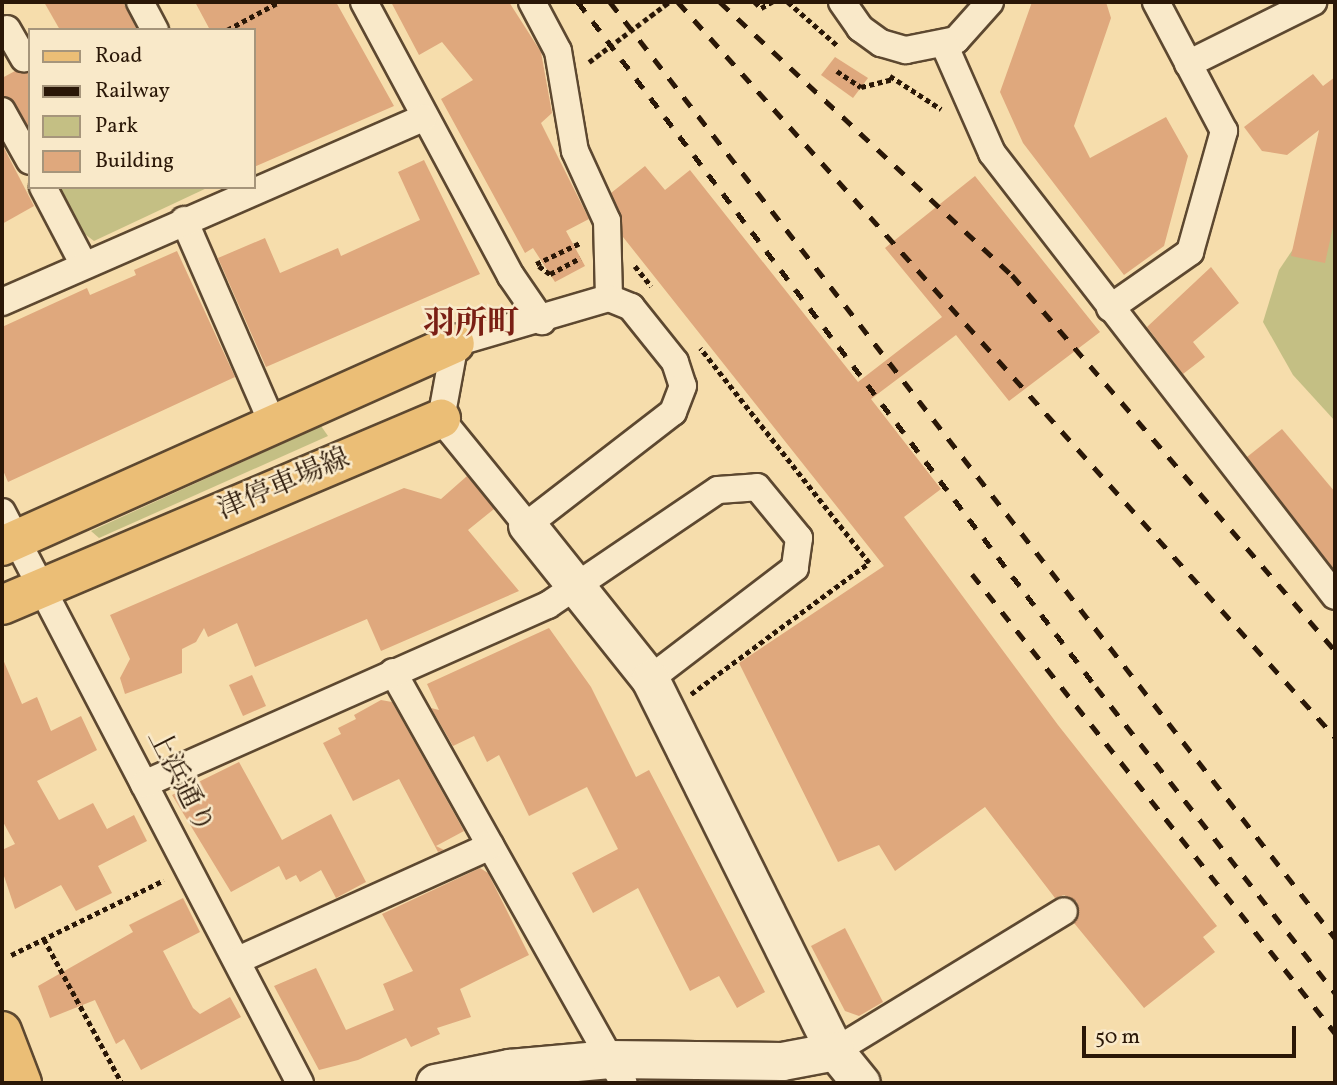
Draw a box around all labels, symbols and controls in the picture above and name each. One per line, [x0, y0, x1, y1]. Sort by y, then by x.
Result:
legend [28, 28, 256, 189]
text: Road [95, 42, 142, 71]
text: Railway [95, 77, 170, 106]
text: Park [95, 112, 138, 141]
text: Building [95, 147, 174, 176]
district label: 羽所町 [423, 306, 519, 344]
street label: 津停車場線 [213, 442, 355, 528]
street label: 上浜通り [140, 724, 220, 840]
scale bar [1085, 1012, 1298, 1056]
text: 50 m [1095, 1023, 1140, 1052]

